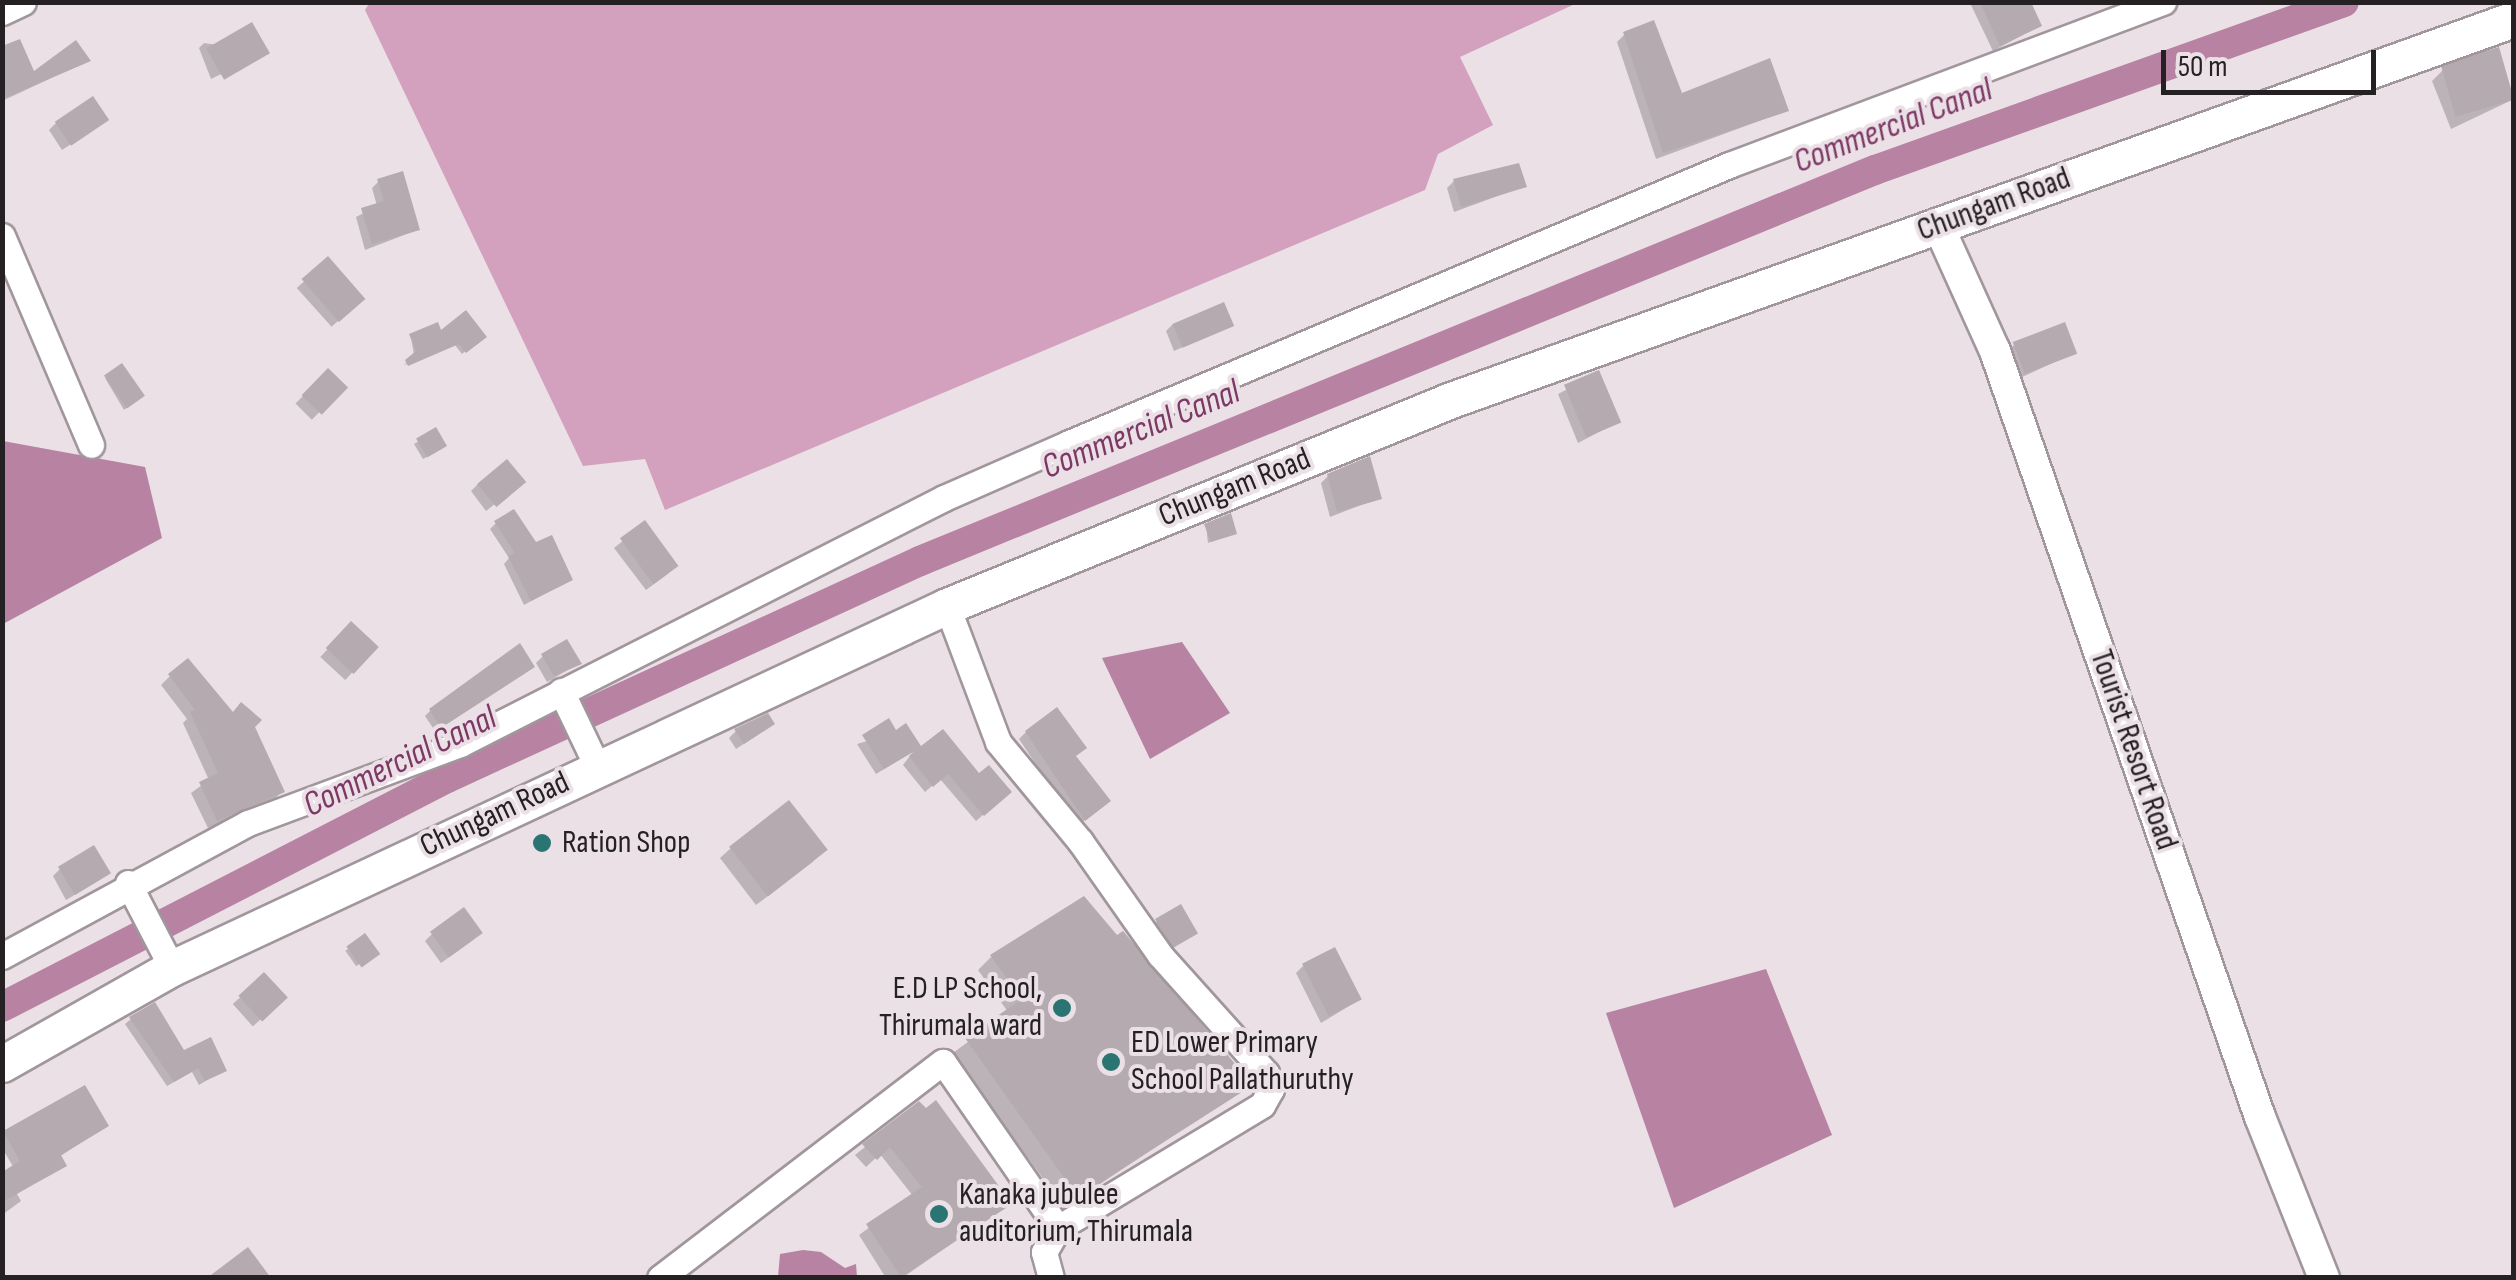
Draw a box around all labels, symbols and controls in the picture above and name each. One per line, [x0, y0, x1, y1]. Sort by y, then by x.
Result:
scale bar [2166, 30, 2381, 92]
text: 50 m [2178, 49, 2227, 85]
water label: Commercial Canal [1788, 69, 1998, 183]
street label: Chungam Road [1912, 160, 2076, 250]
water label: Commercial Canal [1036, 371, 1246, 489]
street label: Chungam Road [1154, 440, 1316, 536]
street label: Tourist Resort Road [2081, 645, 2185, 855]
water label: Commercial Canal [297, 697, 503, 827]
street label: Chungam Road [414, 764, 576, 866]
place label: Ration Shop [562, 824, 690, 862]
marker: Ration Shop [531, 832, 553, 854]
place label: E.D LP School, Thirumala ward [879, 971, 1042, 1046]
marker: E.D LP School, Thirumala ward [1051, 997, 1073, 1019]
place label: ED Lower Primary School Pallathuruthy [1131, 1025, 1354, 1100]
marker: ED Lower Primary School Pallathuruthy [1100, 1051, 1122, 1073]
place label: Kanaka jubulee auditorium, Thirumala [959, 1177, 1193, 1252]
marker: Kanaka jubulee auditorium, Thirumala [928, 1203, 950, 1225]

